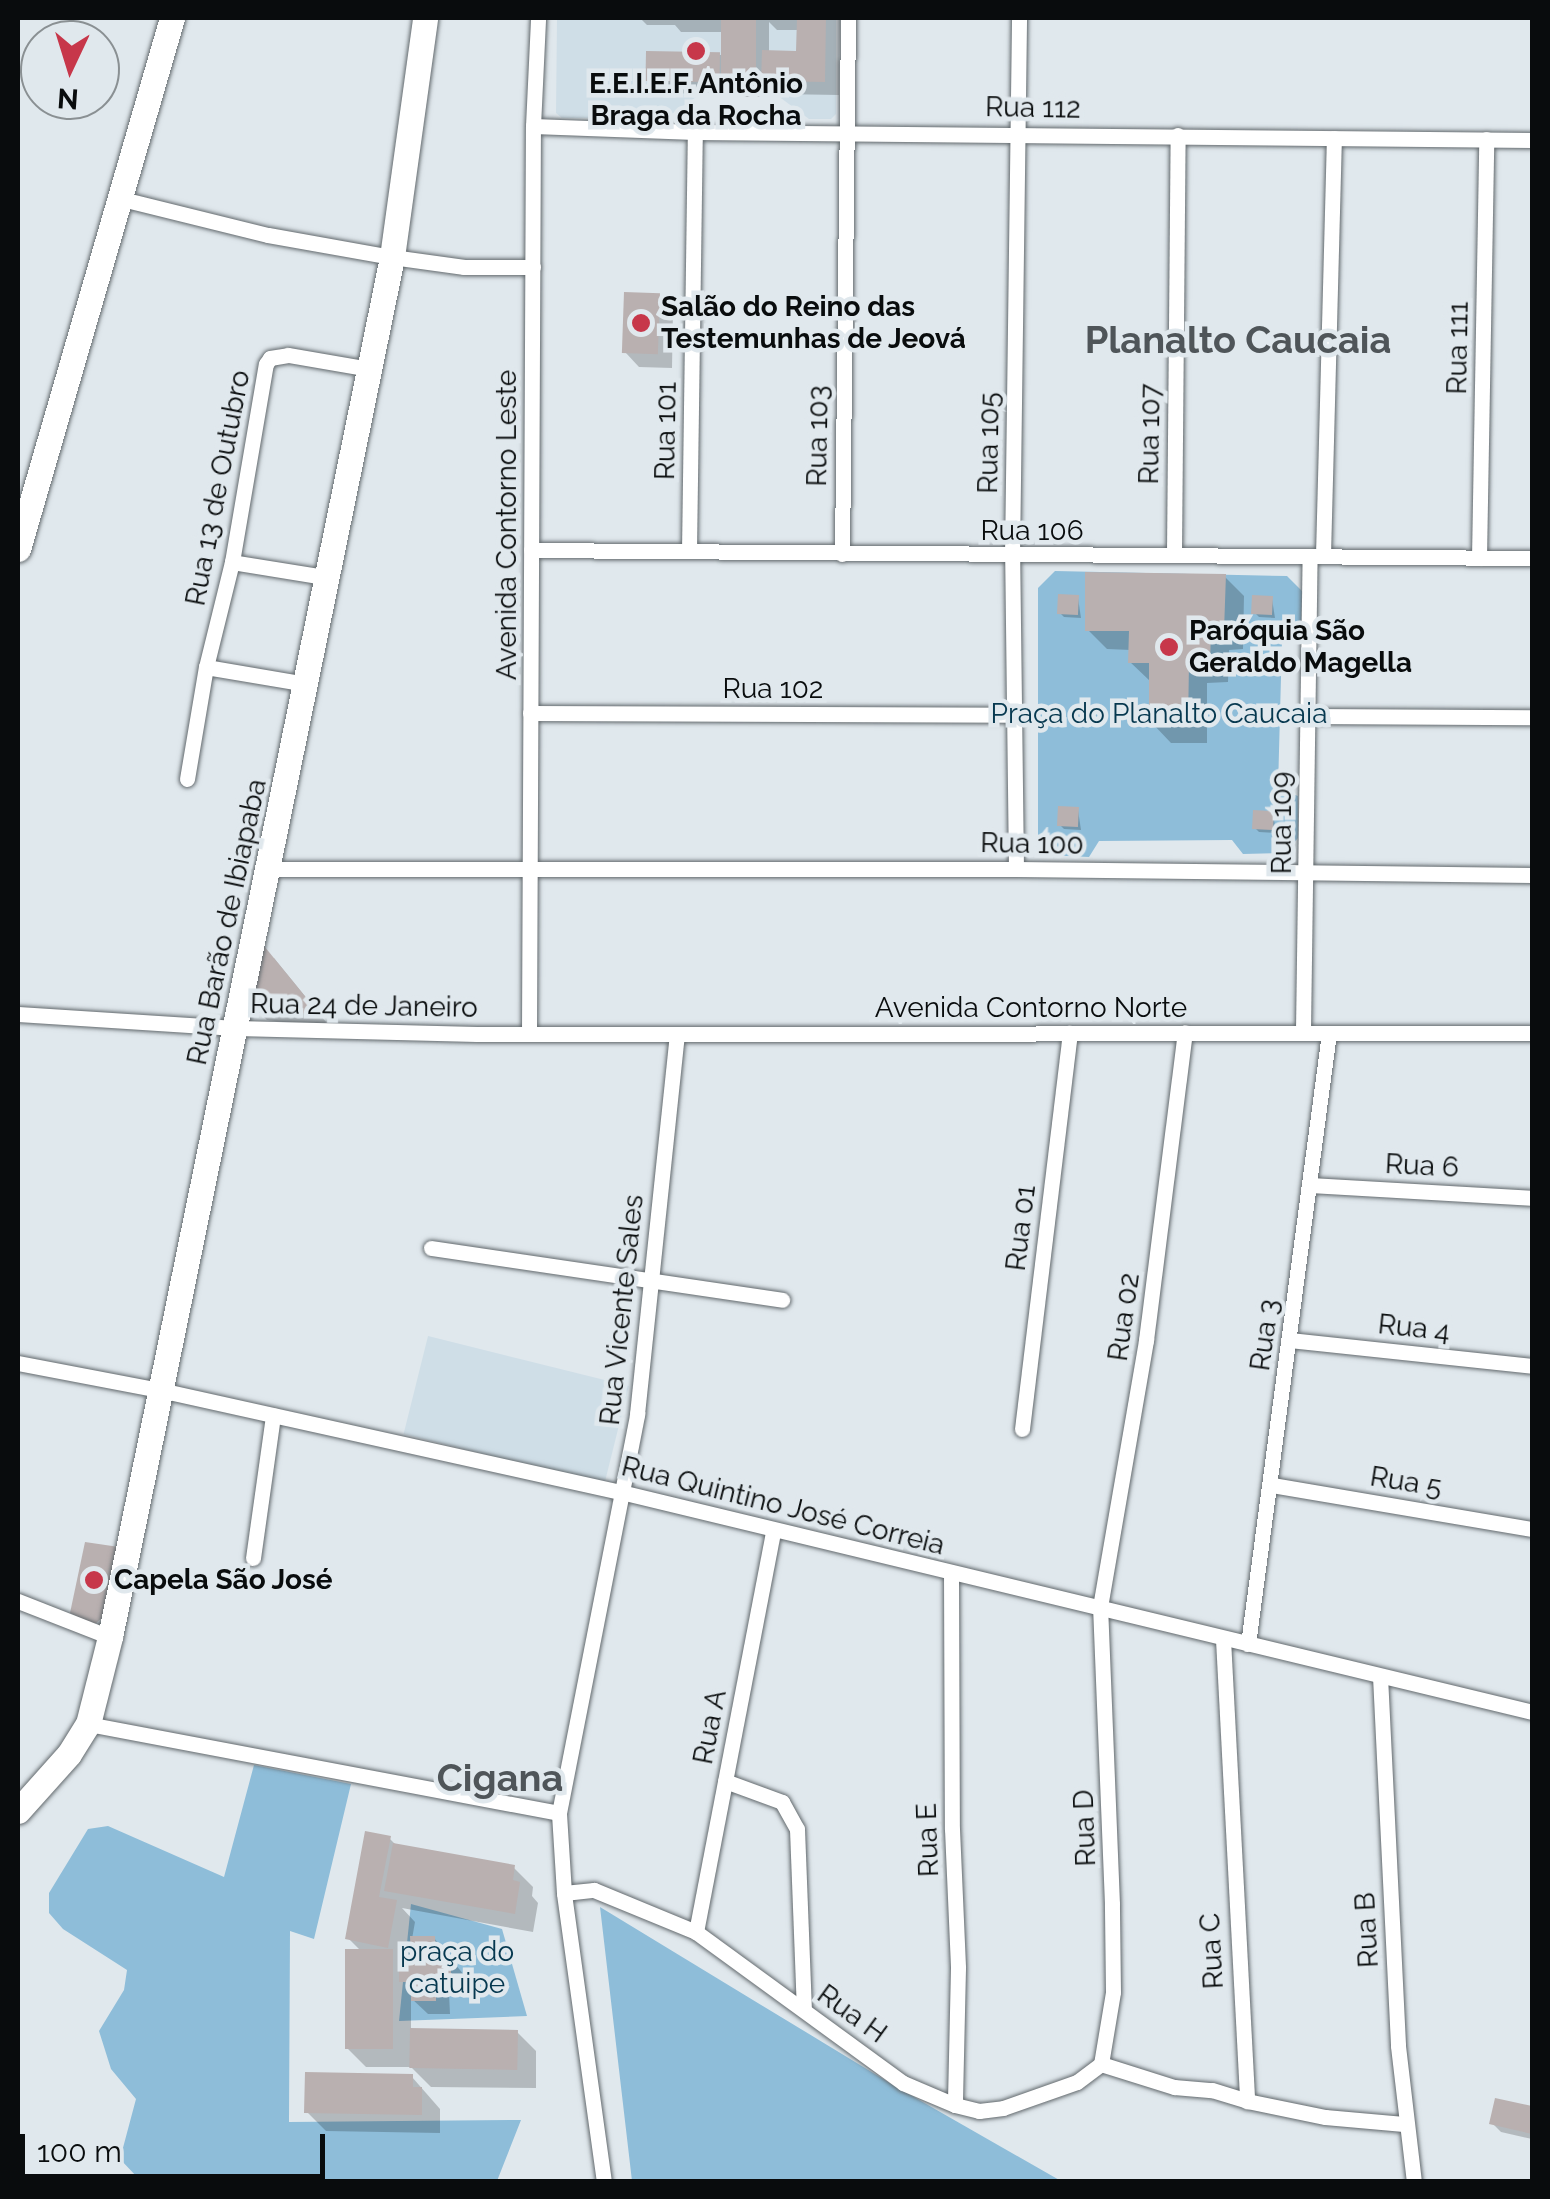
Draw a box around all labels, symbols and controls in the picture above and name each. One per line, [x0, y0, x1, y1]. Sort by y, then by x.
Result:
north arrow [20, 20, 120, 120]
marker: E.E.I.E.F. Antônio Braga da Rocha [685, 40, 707, 62]
place label: E.E.I.E.F. Antônio Braga da Rocha [589, 67, 803, 133]
text: N [56, 81, 80, 116]
street label: Rua 112 [985, 90, 1081, 126]
place label: Salão do Reino das Testemunhas de Jeová [661, 290, 967, 356]
street label: Rua 111 [1440, 301, 1476, 395]
marker: Salão do Reino das Testemunhas de Jeová [630, 312, 652, 334]
district label: Planalto Caucaia [1085, 317, 1391, 363]
street label: Rua 13 de Outubro [179, 367, 257, 609]
street label: Avenida Contorno Leste [490, 370, 524, 680]
street label: Rua 101 [648, 382, 684, 480]
street label: Rua 107 [1132, 383, 1168, 485]
street label: Rua 103 [800, 385, 836, 487]
street label: Rua 105 [971, 392, 1007, 494]
street label: Rua 106 [980, 514, 1084, 548]
place label: Paróquia São Geraldo Magella [1189, 614, 1412, 680]
marker: Paróquia São Geraldo Magella [1158, 636, 1180, 658]
street label: Rua 102 [723, 672, 823, 706]
park label: Praça do Planalto Caucaia [991, 697, 1327, 731]
street label: Rua 109 [1265, 772, 1299, 874]
street label: Rua Barão de Ibiapaba [180, 776, 274, 1068]
street label: Rua 100 [980, 826, 1084, 862]
street label: Rua 24 de Janeiro [249, 987, 479, 1025]
street label: Avenida Contorno Norte [875, 991, 1187, 1025]
street label: Rua 6 [1384, 1147, 1460, 1185]
street label: Rua 01 [999, 1183, 1043, 1273]
street label: Rua Vicente Sales [593, 1193, 651, 1427]
street label: Rua 02 [1101, 1271, 1147, 1363]
street label: Rua 3 [1243, 1297, 1287, 1373]
street label: Rua 4 [1376, 1308, 1452, 1348]
street label: Rua Quintino José Correia [618, 1449, 948, 1563]
street label: Rua 5 [1368, 1460, 1444, 1504]
place label: Capela São José [114, 1563, 333, 1597]
marker: Capela São José [83, 1569, 105, 1591]
street label: Rua A [686, 1686, 734, 1768]
district label: Cigana [437, 1755, 563, 1801]
street label: Rua D [1067, 1789, 1103, 1867]
street label: Rua E [910, 1802, 946, 1878]
street label: Rua B [1348, 1891, 1386, 1969]
street label: Rua C [1193, 1912, 1231, 1990]
park label: praça do catuipe [400, 1935, 514, 2001]
street label: Rua H [811, 1978, 893, 2050]
scale bar [25, 2114, 330, 2176]
text: 100 m [37, 2134, 122, 2169]

